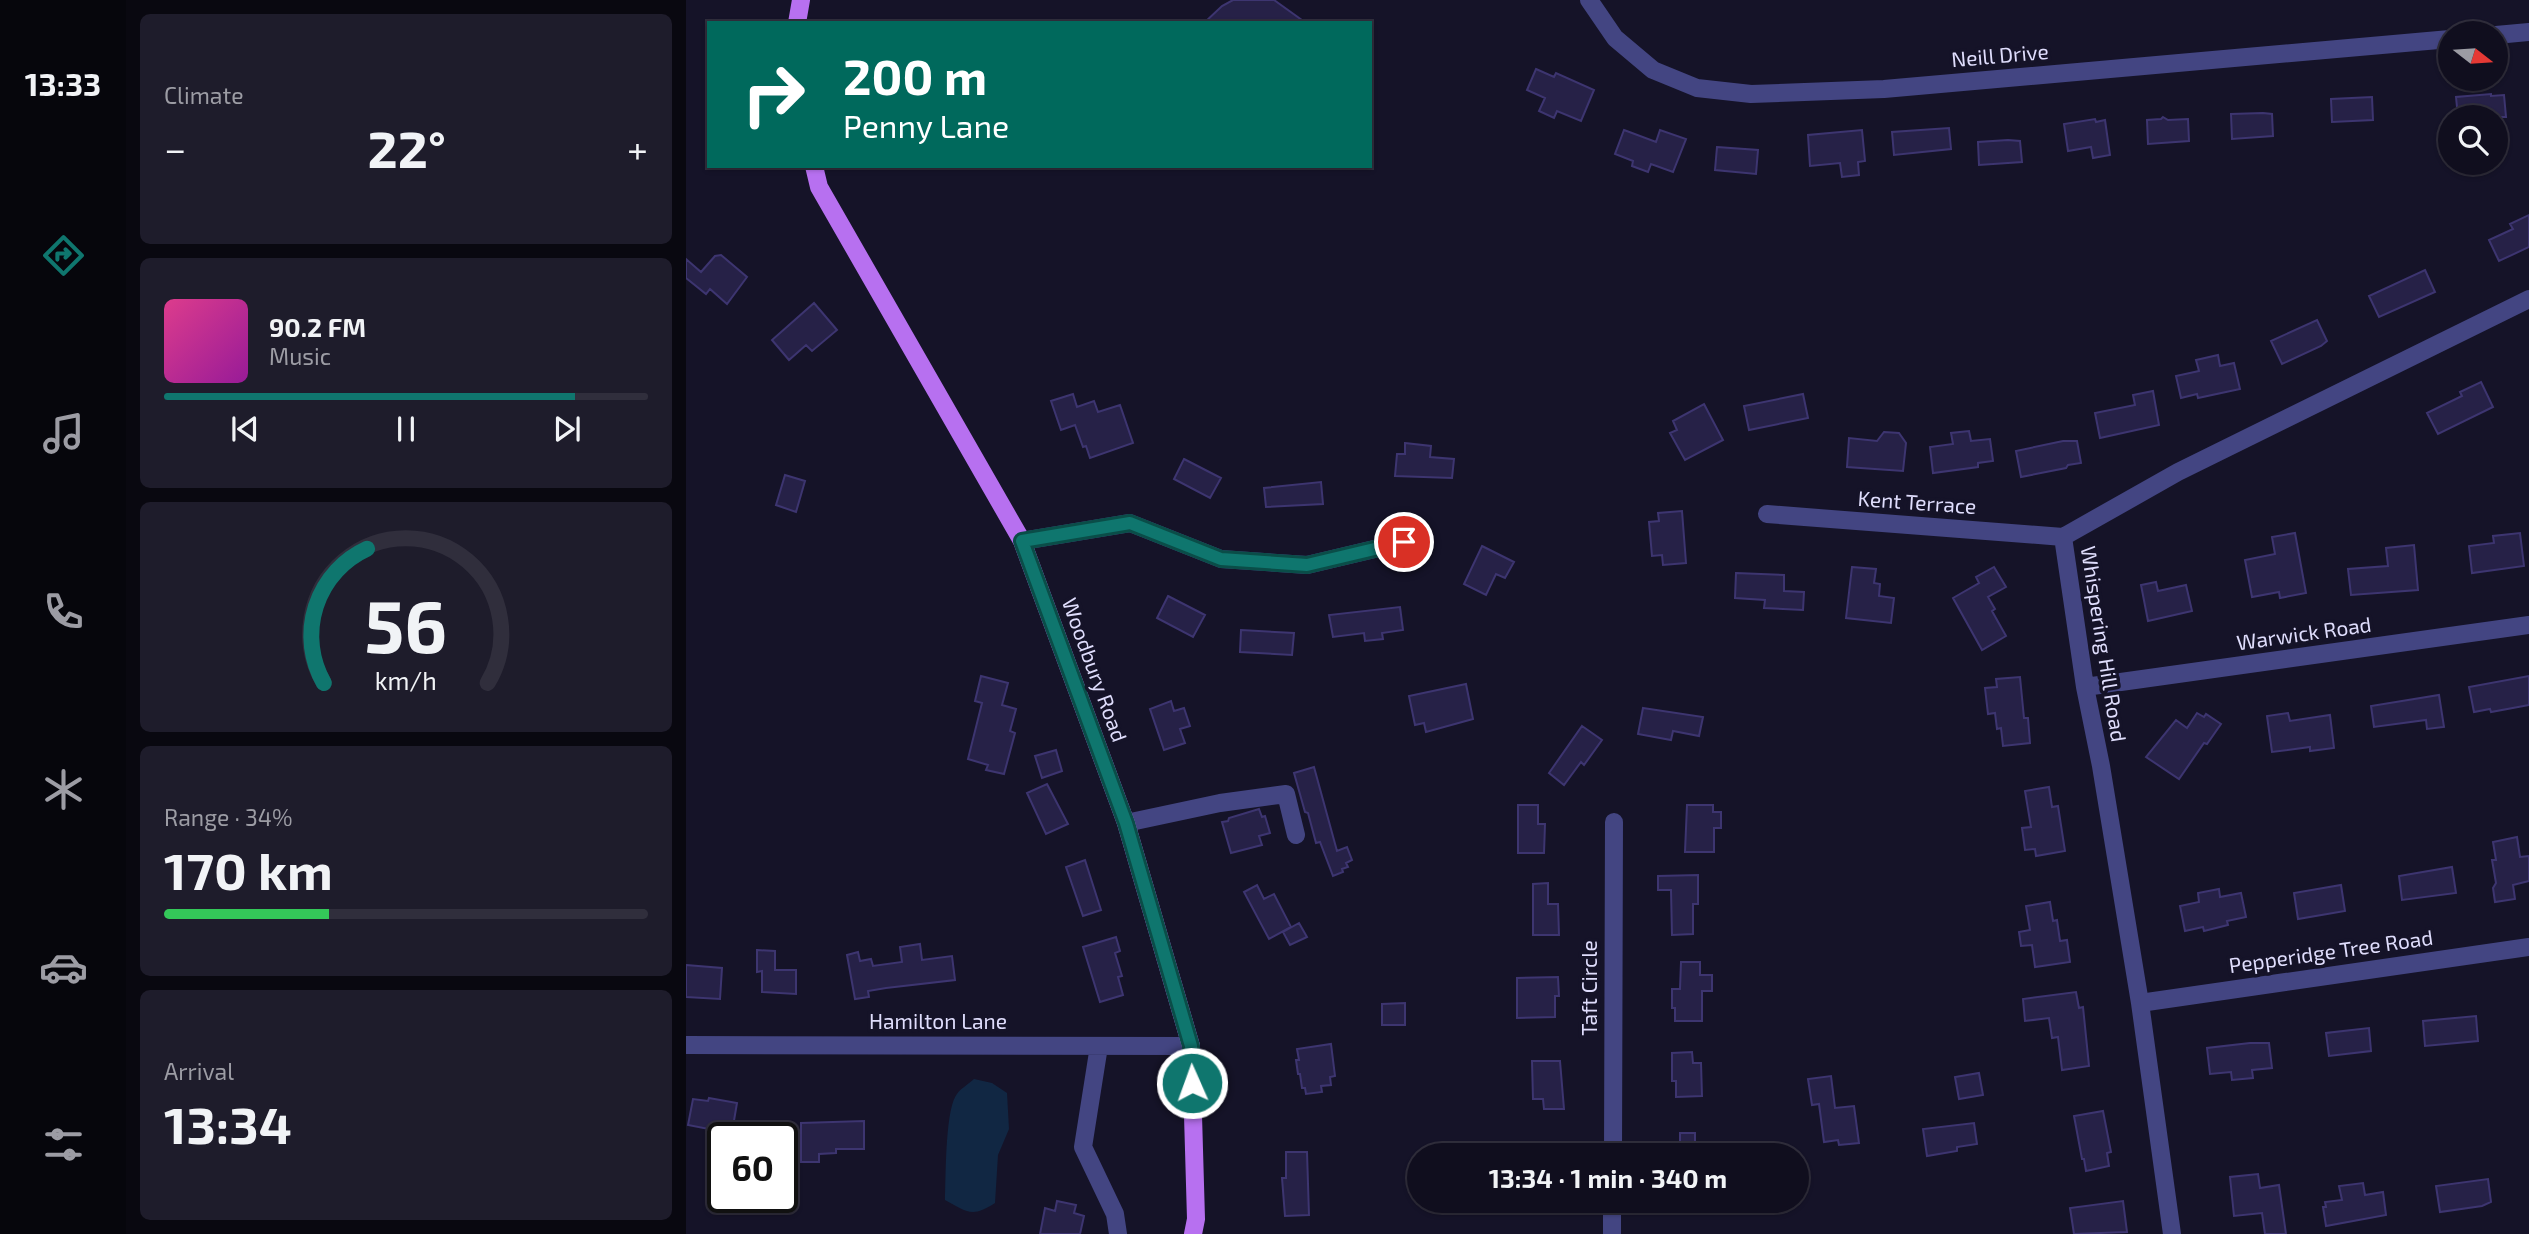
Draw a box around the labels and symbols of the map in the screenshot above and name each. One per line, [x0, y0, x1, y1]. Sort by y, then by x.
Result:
north arrow [2438, 21, 2508, 91]
street label: Neill Drive [1950, 38, 2050, 71]
street label: Kent Terrace [1857, 485, 1977, 518]
pin [1374, 512, 1434, 572]
street label: Whispering Hill Road [2077, 544, 2132, 743]
street label: Woodbury Road [1058, 594, 1133, 745]
street label: Warwick Road [2235, 611, 2373, 654]
street label: Pepperidge Tree Road [2227, 924, 2435, 977]
street label: Taft Circle [1576, 940, 1601, 1036]
street label: Hamilton Lane [869, 1008, 1007, 1033]
position arrow [1155, 1046, 1229, 1120]
speed limit sign: 60 [707, 1122, 798, 1213]

